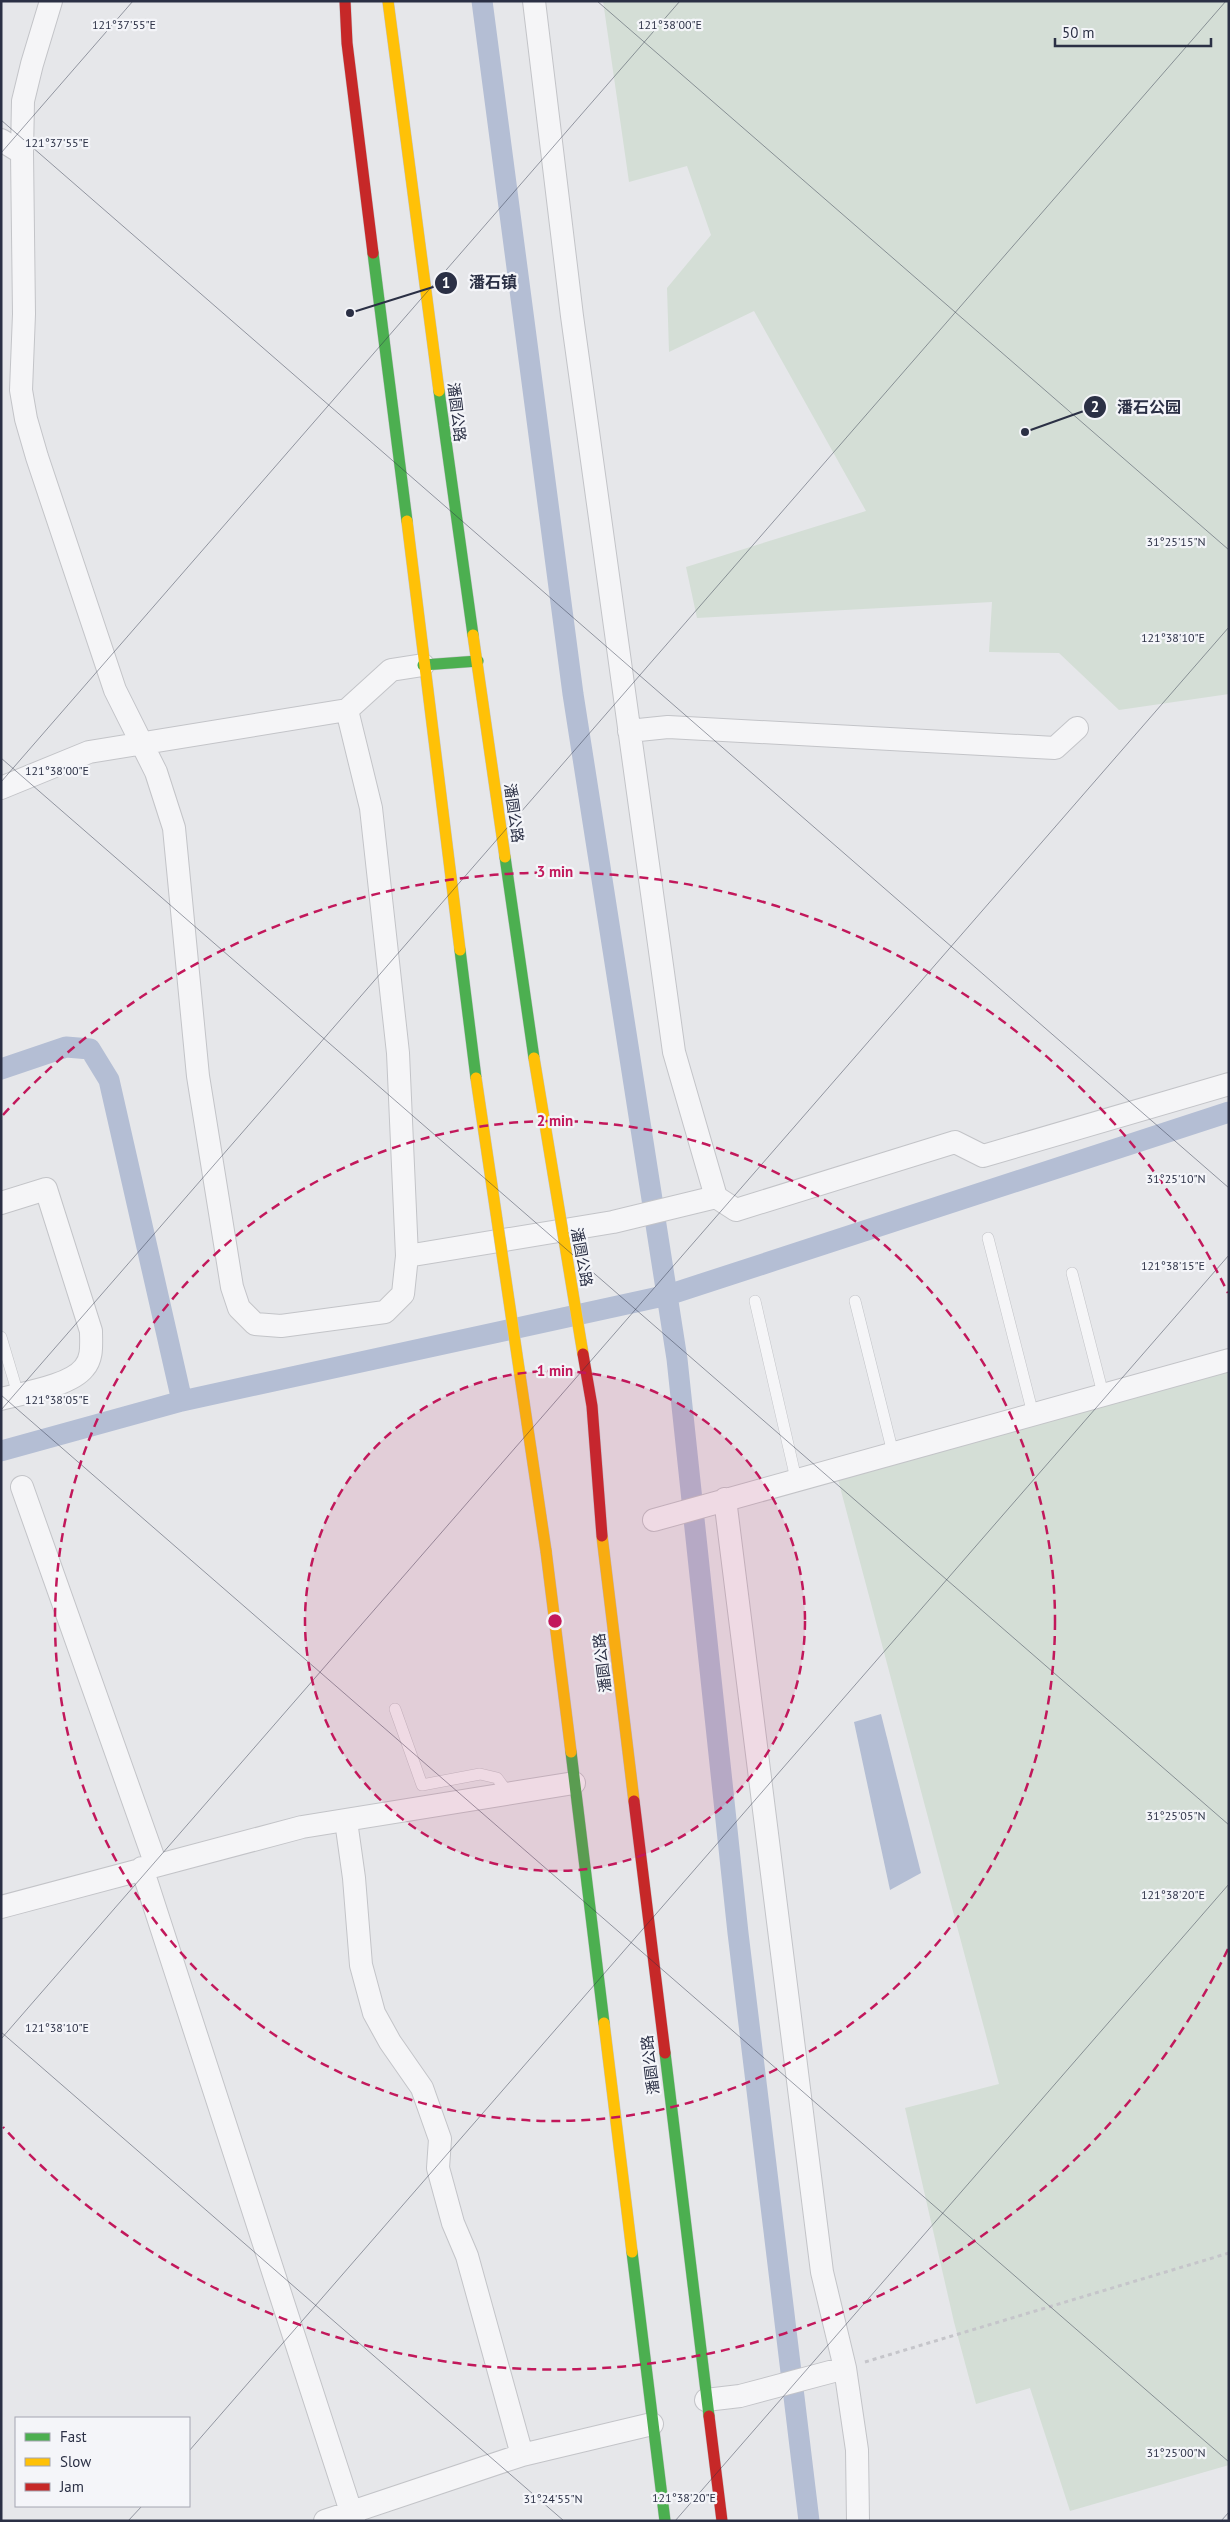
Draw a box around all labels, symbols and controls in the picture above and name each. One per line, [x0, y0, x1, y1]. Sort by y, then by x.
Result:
scale bar [1055, 15, 1211, 47]
text: 121°37'55"E [92, 17, 156, 32]
text: 121°38'00"E [638, 17, 702, 32]
text: 50 m [1062, 23, 1095, 42]
text: 121°37'55"E [25, 135, 89, 150]
callout: 潘石镇 [434, 267, 527, 298]
text: 潘石镇 [469, 272, 517, 292]
text: 1 [442, 273, 450, 292]
street label: 潘圆公路 [444, 381, 470, 443]
callout: 潘石公园 [1082, 392, 1191, 423]
text: 2 [1091, 397, 1099, 416]
text: 潘石公园 [1117, 397, 1181, 417]
text: 31°25'15"N [1146, 534, 1206, 549]
text: 121°38'10"E [1141, 630, 1205, 645]
text: 121°38'00"E [25, 763, 89, 778]
street label: 潘圆公路 [500, 782, 528, 844]
text: 3 min [537, 862, 573, 881]
text: 2 min [537, 1111, 573, 1130]
text: 31°25'10"N [1146, 1171, 1206, 1186]
street label: 潘圆公路 [567, 1226, 597, 1288]
text: 121°38'15"E [1141, 1258, 1205, 1273]
text: 1 min [537, 1361, 573, 1380]
text: 121°38'05"E [25, 1392, 89, 1407]
centre of rings [546, 1612, 564, 1630]
street label: 潘圆公路 [589, 1632, 615, 1694]
text: 31°25'05"N [1146, 1808, 1206, 1823]
text: 121°38'20"E [1141, 1887, 1205, 1902]
text: 121°38'10"E [25, 2020, 89, 2035]
street label: 潘圆公路 [637, 2034, 663, 2096]
legend [15, 2417, 190, 2507]
text: Fast [60, 2427, 87, 2446]
text: 31°25'00"N [1146, 2445, 1206, 2460]
text: Slow [60, 2452, 91, 2471]
text: Jam [59, 2477, 84, 2496]
text: 121°38'20"E [652, 2490, 716, 2505]
text: 31°24'55"N [523, 2491, 583, 2506]

